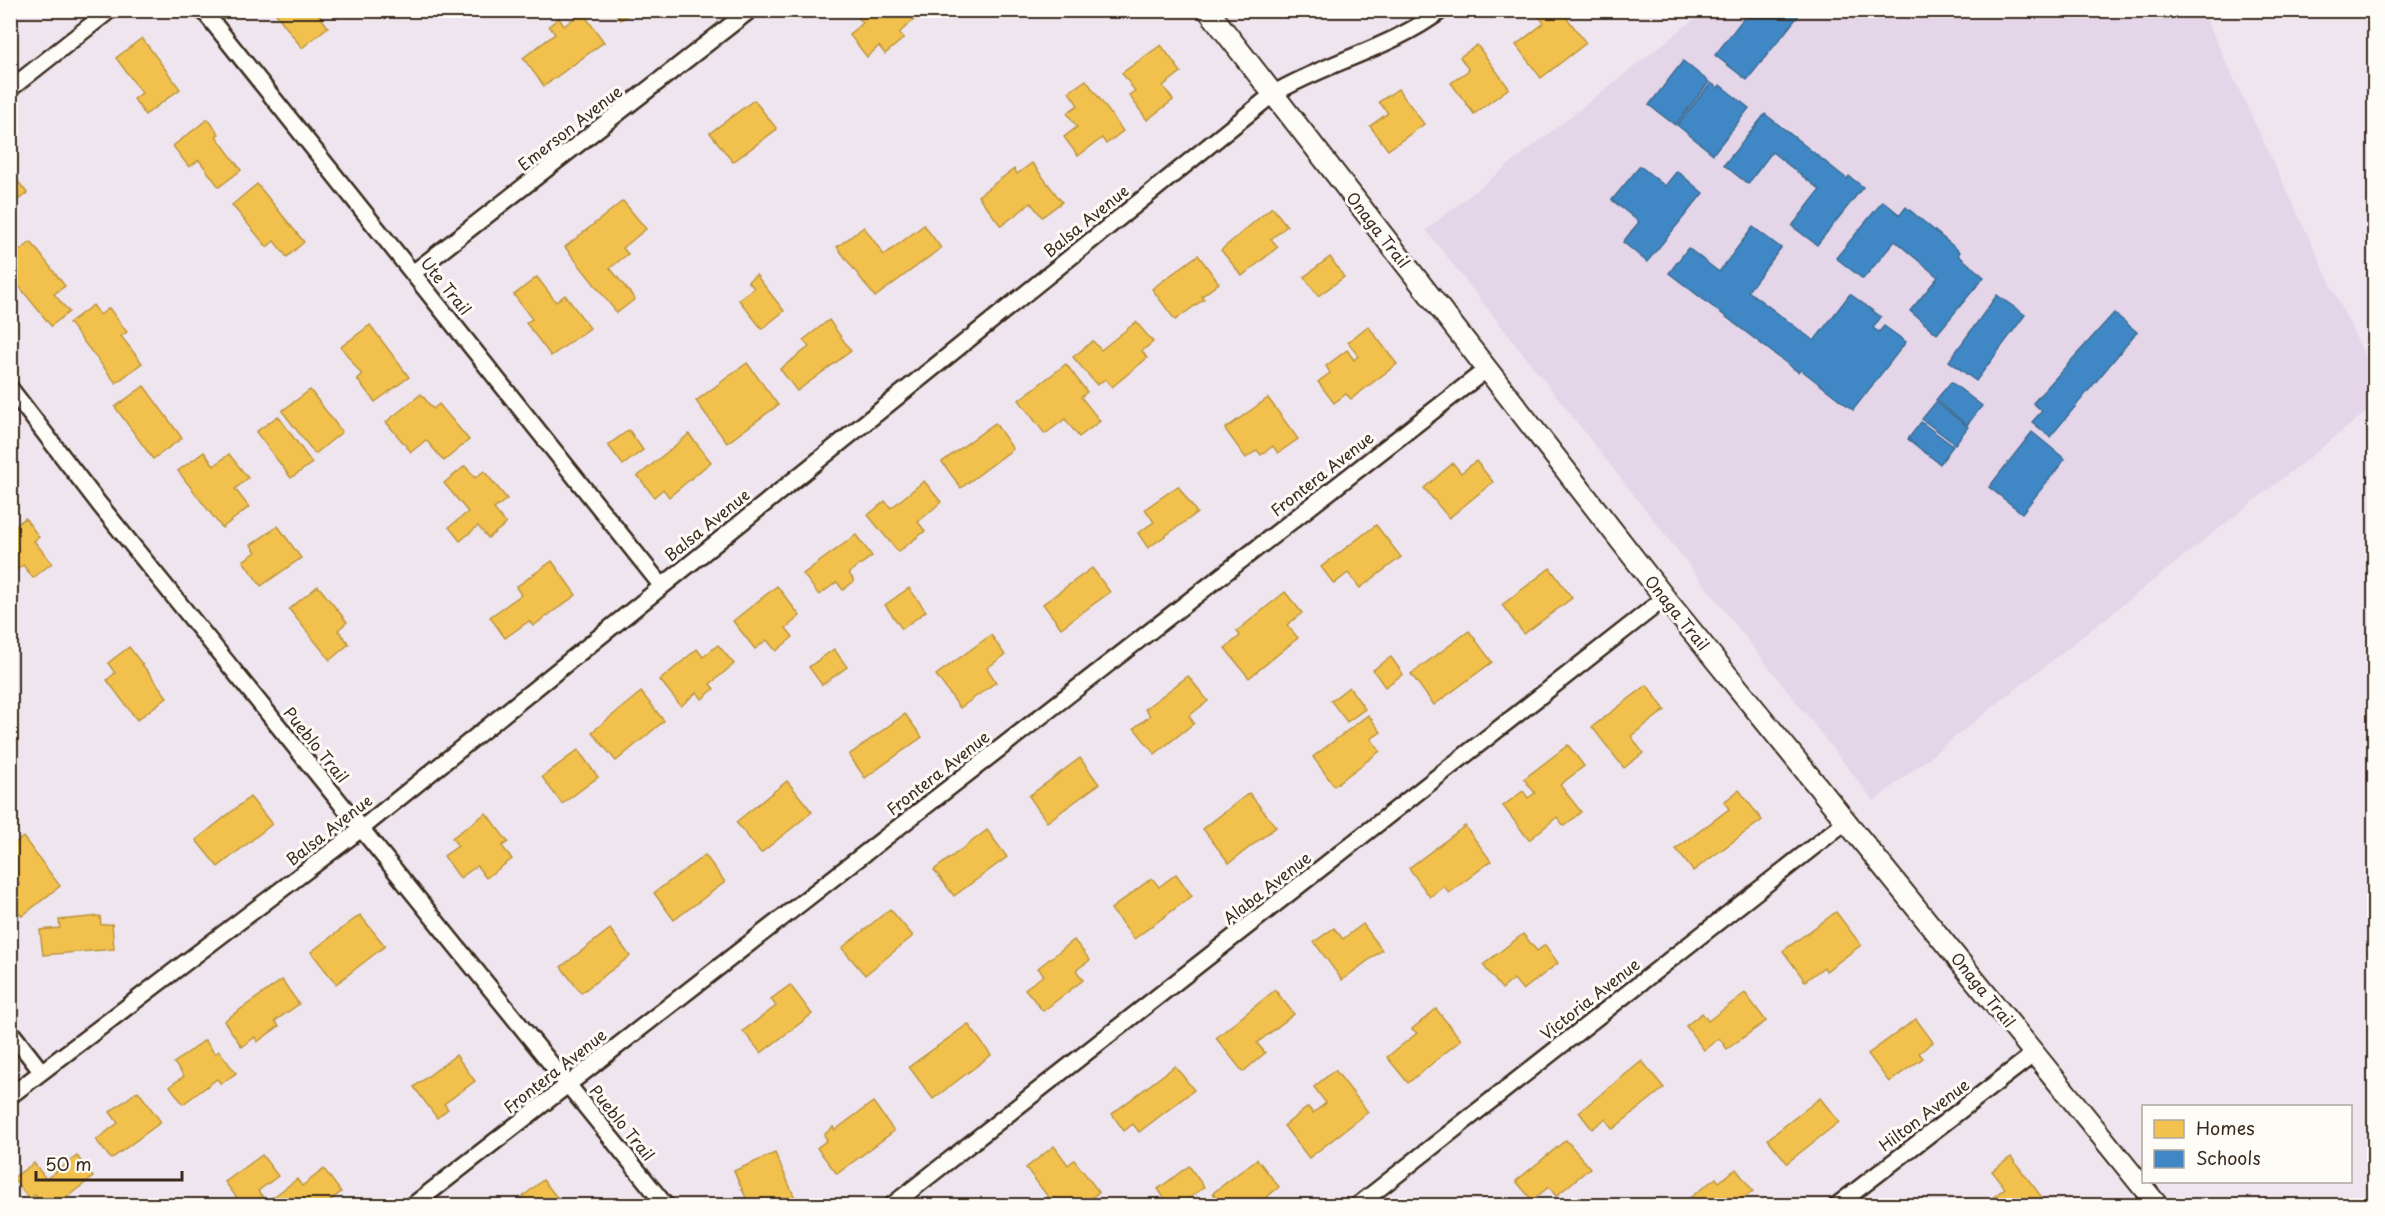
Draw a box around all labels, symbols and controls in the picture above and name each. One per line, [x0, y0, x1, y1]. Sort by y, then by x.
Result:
street label: Emerson Avenue [512, 79, 627, 176]
street label: Balsa Avenue [1038, 178, 1133, 262]
street label: Onaga Trail [1341, 186, 1416, 273]
street label: Ute Trail [416, 251, 478, 320]
street label: Frontera Avenue [1265, 425, 1378, 521]
street label: Balsa Avenue [659, 482, 754, 566]
street label: Onaga Trail [1640, 569, 1716, 655]
street label: Pueblo Trail [279, 701, 355, 788]
street label: Frontera Avenue [881, 724, 994, 820]
street label: Balsa Avenue [280, 788, 377, 871]
street label: Alaba Avenue [1217, 845, 1316, 929]
street label: Onaga Trail [1946, 946, 2022, 1032]
street label: Victoria Avenue [1535, 952, 1644, 1045]
street label: Frontera Avenue [498, 1022, 611, 1118]
street label: Hilton Avenue [1873, 1072, 1974, 1156]
street label: Pueblo Trail [585, 1079, 661, 1166]
legend [2142, 1105, 2352, 1183]
text: Homes [2196, 1114, 2254, 1141]
scale bar [36, 1144, 182, 1182]
text: Schools [2196, 1144, 2261, 1171]
text: 50 m [45, 1150, 92, 1177]

